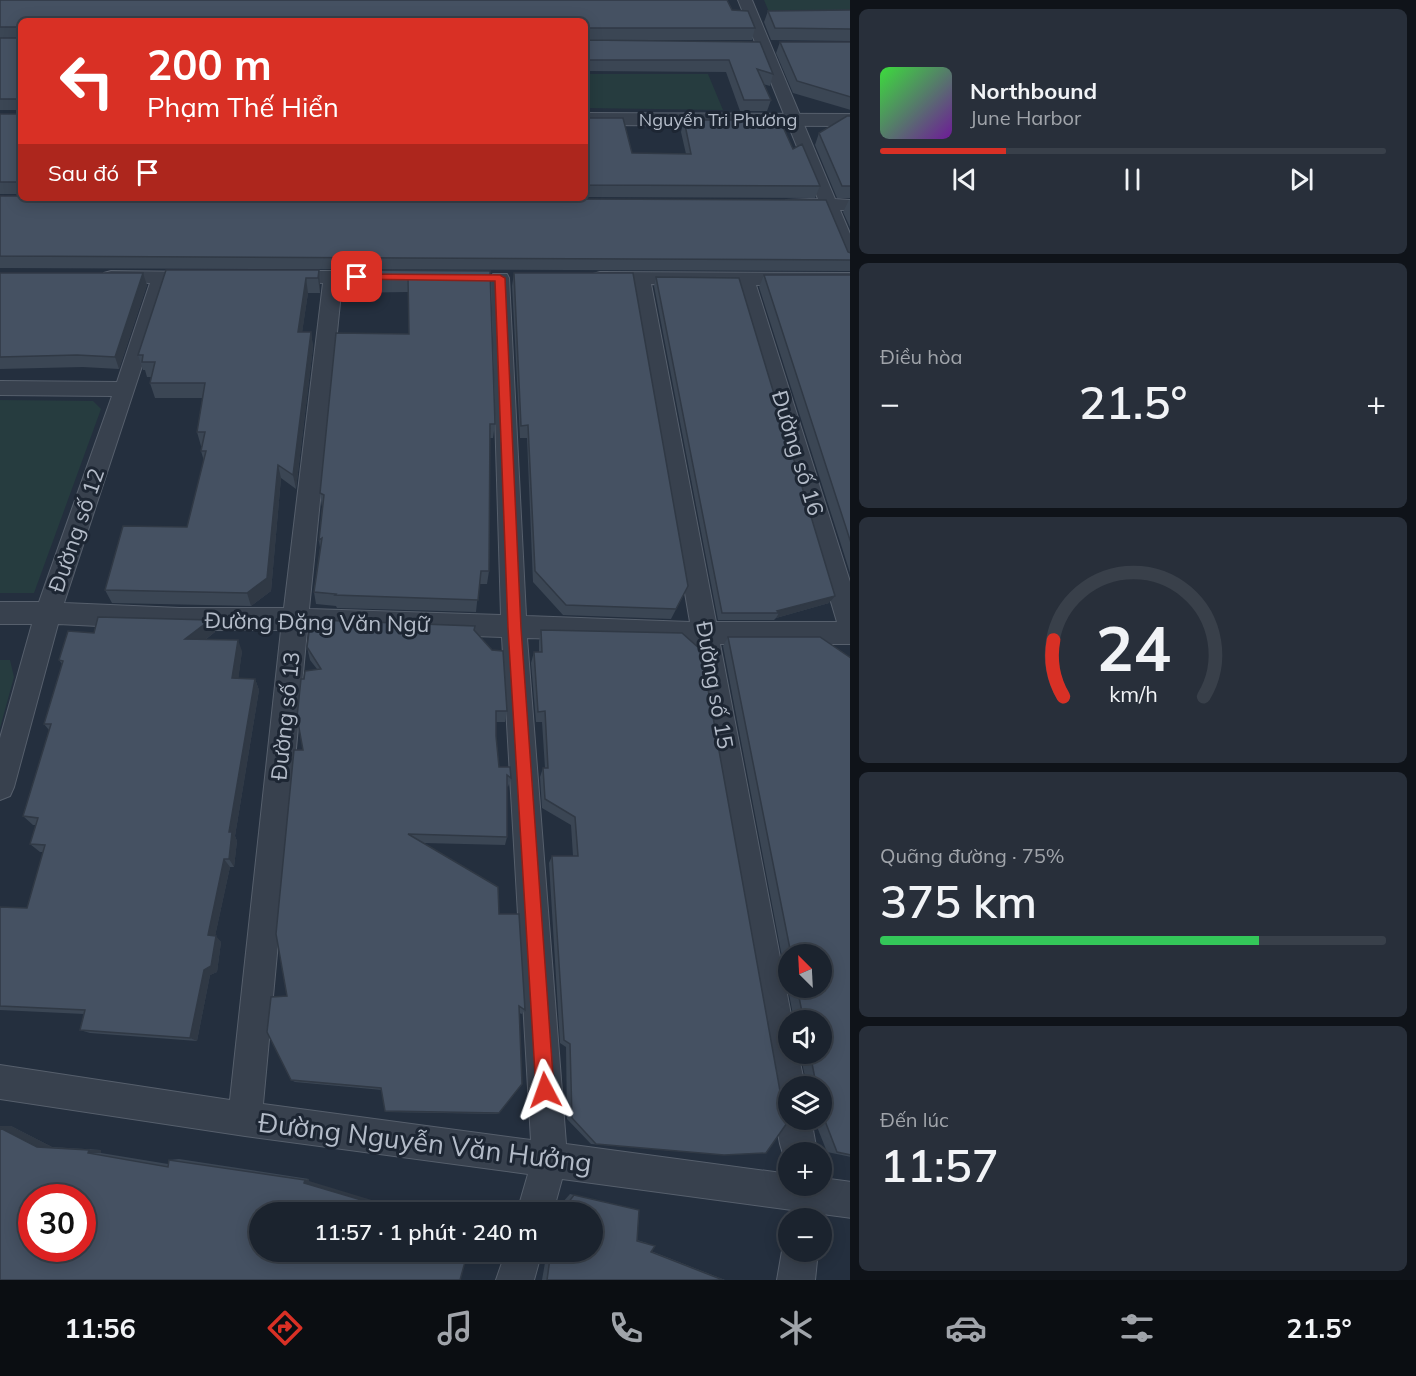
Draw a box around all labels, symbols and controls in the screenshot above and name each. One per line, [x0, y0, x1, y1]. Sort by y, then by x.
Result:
text: 200 m [147, 38, 272, 91]
icon: left [48, 42, 126, 120]
text: Northbound [970, 77, 1097, 105]
text: Phạm Thế Hiển [147, 90, 339, 124]
text: June Harbor [970, 105, 1081, 130]
street label: Nguyển Tri Phương [639, 108, 797, 131]
icon: arrive [131, 156, 164, 189]
text: Sau đó [48, 159, 119, 187]
icon: previous [948, 163, 981, 196]
icon: pause [1116, 163, 1149, 196]
icon: next [1285, 163, 1318, 196]
pin [331, 251, 382, 302]
icon: arrive [340, 260, 373, 293]
text: Điều hòa [880, 344, 962, 369]
text: 21.5° [1079, 374, 1187, 430]
text: − [880, 382, 900, 423]
text: + [1366, 382, 1386, 423]
street label: Đường số 16 [766, 387, 830, 519]
street label: Đường số 12 [42, 464, 110, 596]
street label: Đường Đặng Văn Ngữ [204, 606, 431, 638]
text: 24 [1096, 608, 1170, 687]
street label: Đường số 15 [690, 619, 740, 751]
street label: Đường số 13 [264, 650, 306, 782]
text: km/h [1109, 680, 1157, 707]
text: Quãng đường · 75% [880, 843, 1065, 868]
text: 375 km [880, 873, 1037, 929]
north arrow [778, 944, 832, 998]
map controls [778, 944, 832, 1262]
button: sound [778, 1010, 832, 1064]
position arrow [513, 1058, 577, 1122]
button: layers [778, 1076, 832, 1130]
street label: Đường Nguyễn Văn Hưởng [256, 1105, 594, 1179]
text: Đến lúc [880, 1107, 949, 1132]
text: 11:57 [880, 1137, 999, 1193]
button: + [778, 1142, 832, 1196]
speed limit sign: 30 [18, 1184, 96, 1262]
button: − [778, 1208, 832, 1262]
text: 11:57 · 1 phút · 240 m [314, 1218, 538, 1246]
icon: directions [264, 1307, 306, 1349]
icon: music [434, 1307, 476, 1349]
icon: phone [605, 1307, 647, 1349]
icon: climate [775, 1307, 817, 1349]
icon: car [945, 1307, 987, 1349]
icon: filters [1116, 1307, 1158, 1349]
text: 11:56 [64, 1311, 136, 1345]
text: 21.5° [1286, 1311, 1352, 1345]

